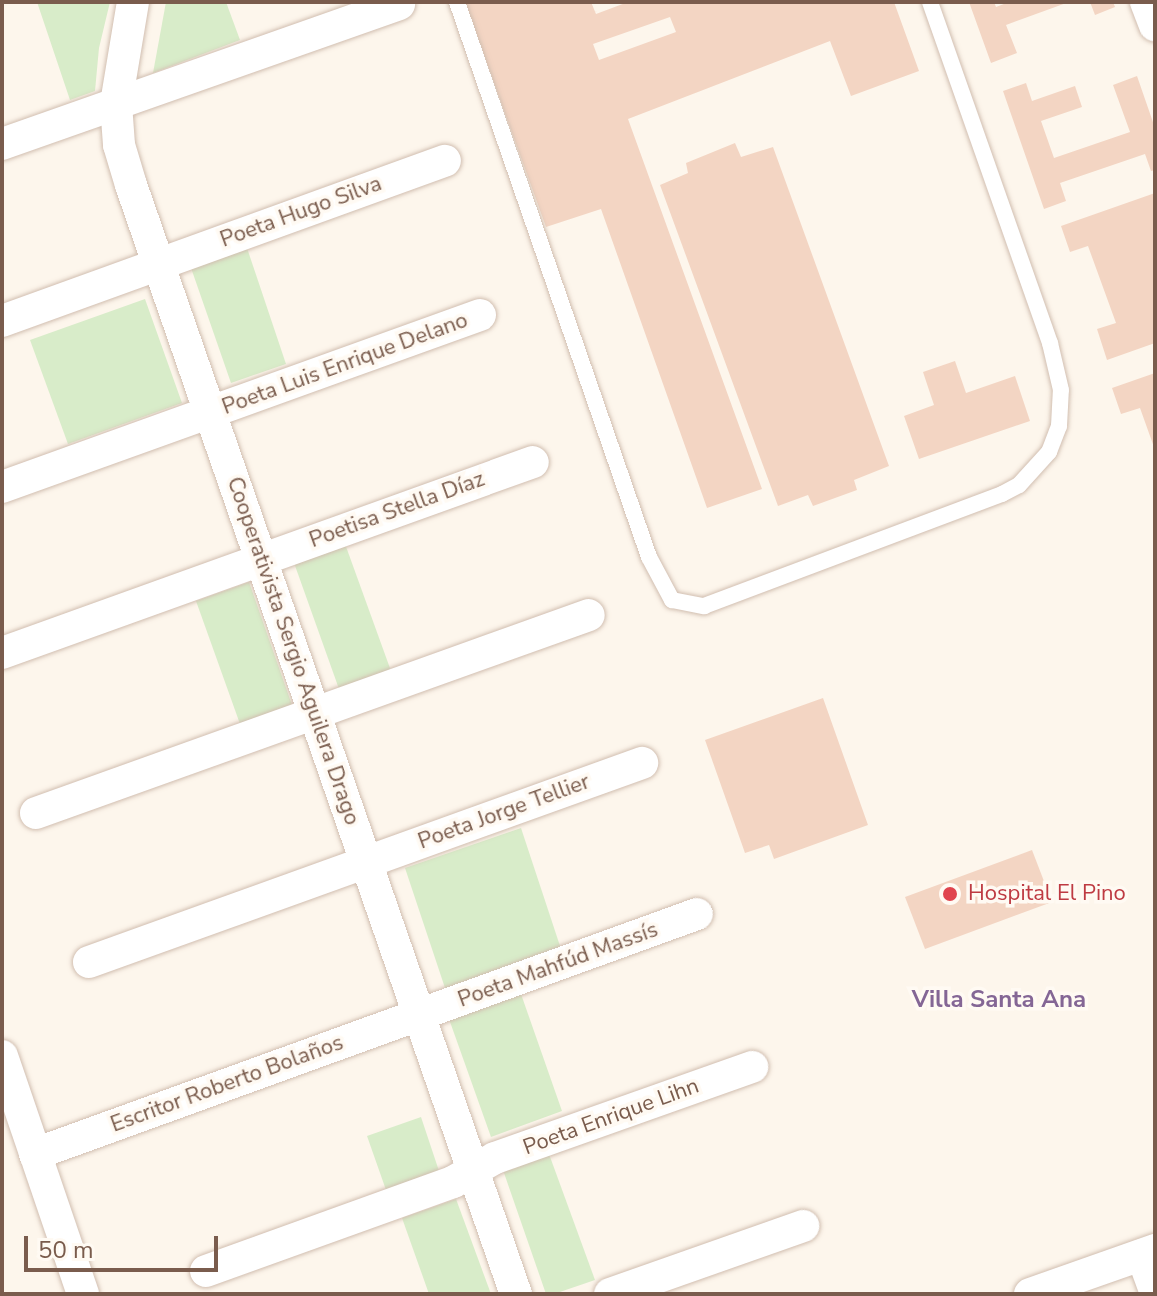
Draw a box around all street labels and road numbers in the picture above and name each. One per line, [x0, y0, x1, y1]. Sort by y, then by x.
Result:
street label: Poeta Hugo Silva [217, 171, 385, 253]
street label: Poeta Luis Enrique Delano [219, 307, 471, 421]
street label: Poetisa Stella Díaz [306, 466, 488, 554]
street label: Cooperativista Sergio Aguilera Drago [221, 474, 365, 828]
street label: Poeta Jorge Tellier [415, 769, 593, 855]
street label: Poeta Mahfúd Massís [454, 917, 662, 1013]
street label: Escritor Roberto Bolaños [107, 1030, 347, 1138]
street label: Poeta Enrique Lihn [519, 1073, 703, 1161]

